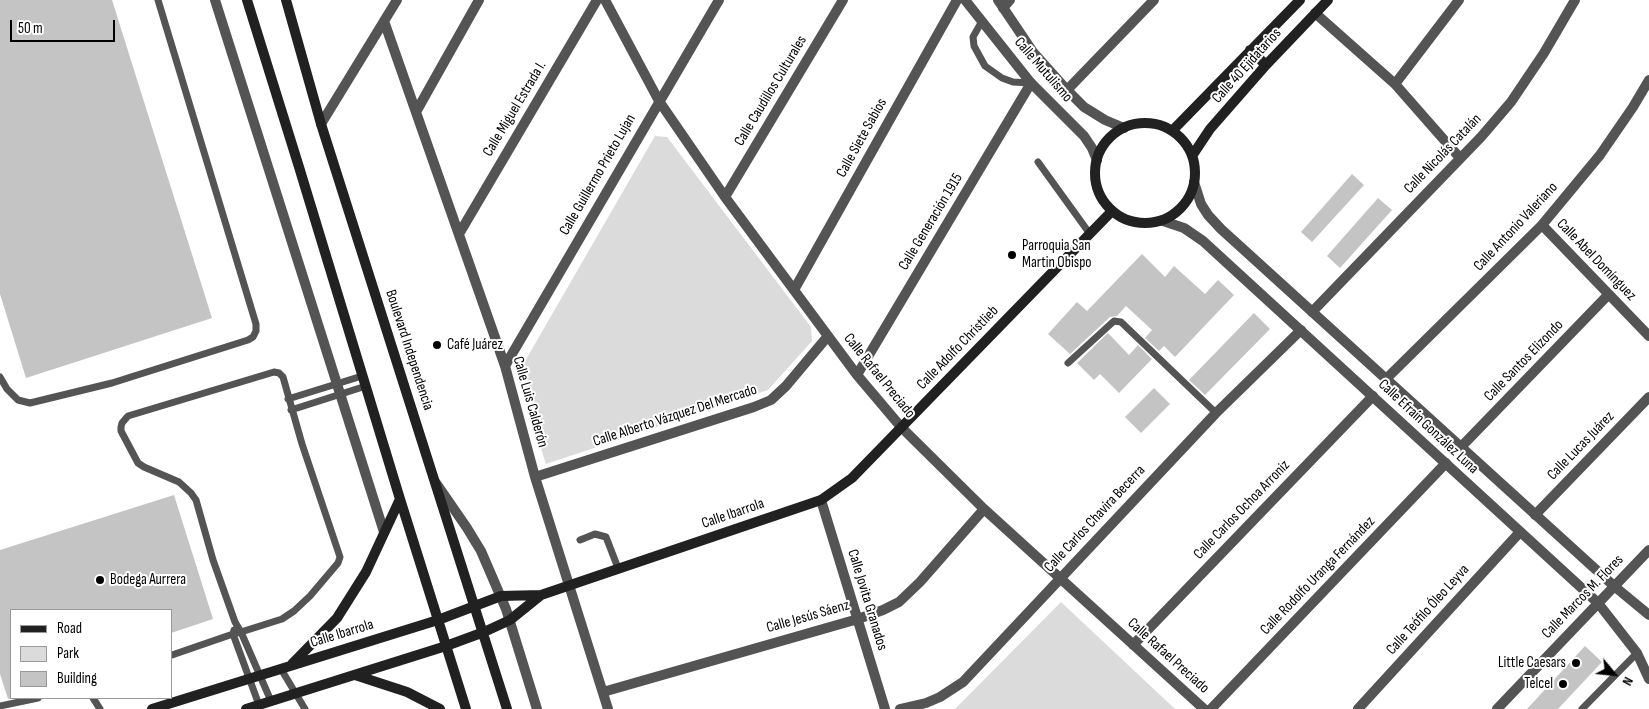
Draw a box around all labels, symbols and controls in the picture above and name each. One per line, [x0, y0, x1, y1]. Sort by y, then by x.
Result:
scale bar [12, 10, 118, 42]
text: 50 m [18, 19, 43, 38]
street label: Calle 40 Ejidatarios [1209, 25, 1285, 107]
street label: Calle Caudillos Culturales [731, 33, 811, 149]
street label: Calle Mutulismo [1010, 34, 1076, 106]
street label: Calle Miguel Estrada I. [479, 58, 551, 160]
street label: Calle Siete Sabios [833, 95, 891, 181]
street label: Calle Nicolás Catalán [1400, 110, 1486, 198]
street label: Calle Guillermo Prieto Lujan [556, 111, 640, 239]
street label: Calle Generación 1915 [895, 170, 967, 274]
street label: Calle Antonio Valeriano [1470, 179, 1562, 275]
street label: Calle Abel Domínguez [1552, 215, 1640, 305]
place label: Parroquia San Martin Obispo [1022, 237, 1092, 272]
marker: Parroquia San Martin Obispo [1006, 249, 1018, 261]
street label: Boulevard Independencia [381, 287, 437, 413]
street label: Calle Adolfo Christlieb [913, 302, 1003, 394]
street label: Calle Santos Elizondo [1481, 317, 1567, 405]
street label: Calle Rafael Preciado [839, 330, 919, 422]
place label: Café Juárez [447, 336, 503, 354]
marker: Café Juárez [431, 339, 443, 351]
street label: Calle Luis Calderón [508, 354, 552, 450]
street label: Calle Efraín González Luna [1374, 376, 1482, 478]
street label: Calle Alberto Vázquez Del Mercado [591, 381, 759, 451]
street label: Calle Lucas Juárez [1544, 408, 1618, 484]
street label: Calle Carlos Ochoa Arroniz [1190, 457, 1294, 563]
street label: Calle Carlos Chavira Becerra [1041, 462, 1149, 576]
street label: Calle Ibarrola [699, 495, 767, 533]
street label: Calle Rodolfo Uranga Fernández [1257, 513, 1379, 639]
street label: Calle Jovita Granados [843, 547, 891, 653]
street label: Calle Marcos M. Flores [1538, 551, 1628, 643]
street label: Calle Teófilo Óleo Leyva [1383, 561, 1473, 659]
place label: Bodega Aurrera [110, 571, 186, 589]
marker: Bodega Aurrera [94, 574, 106, 586]
street label: Calle Jesús Sáenz [764, 597, 852, 637]
legend [10, 609, 172, 699]
street label: Calle Rafael Preciado [1123, 615, 1213, 697]
street label: Calle Ibarrola [308, 616, 376, 652]
text: Road [57, 619, 82, 638]
text: Park [57, 644, 79, 663]
north arrow [1589, 649, 1639, 699]
place label: Little Caesars [1498, 654, 1566, 672]
marker: Little Caesars [1570, 657, 1582, 669]
text: Building [57, 669, 97, 688]
text: N [1618, 674, 1637, 689]
place label: Telcel [1524, 675, 1553, 693]
marker: Telcel [1557, 678, 1569, 690]

